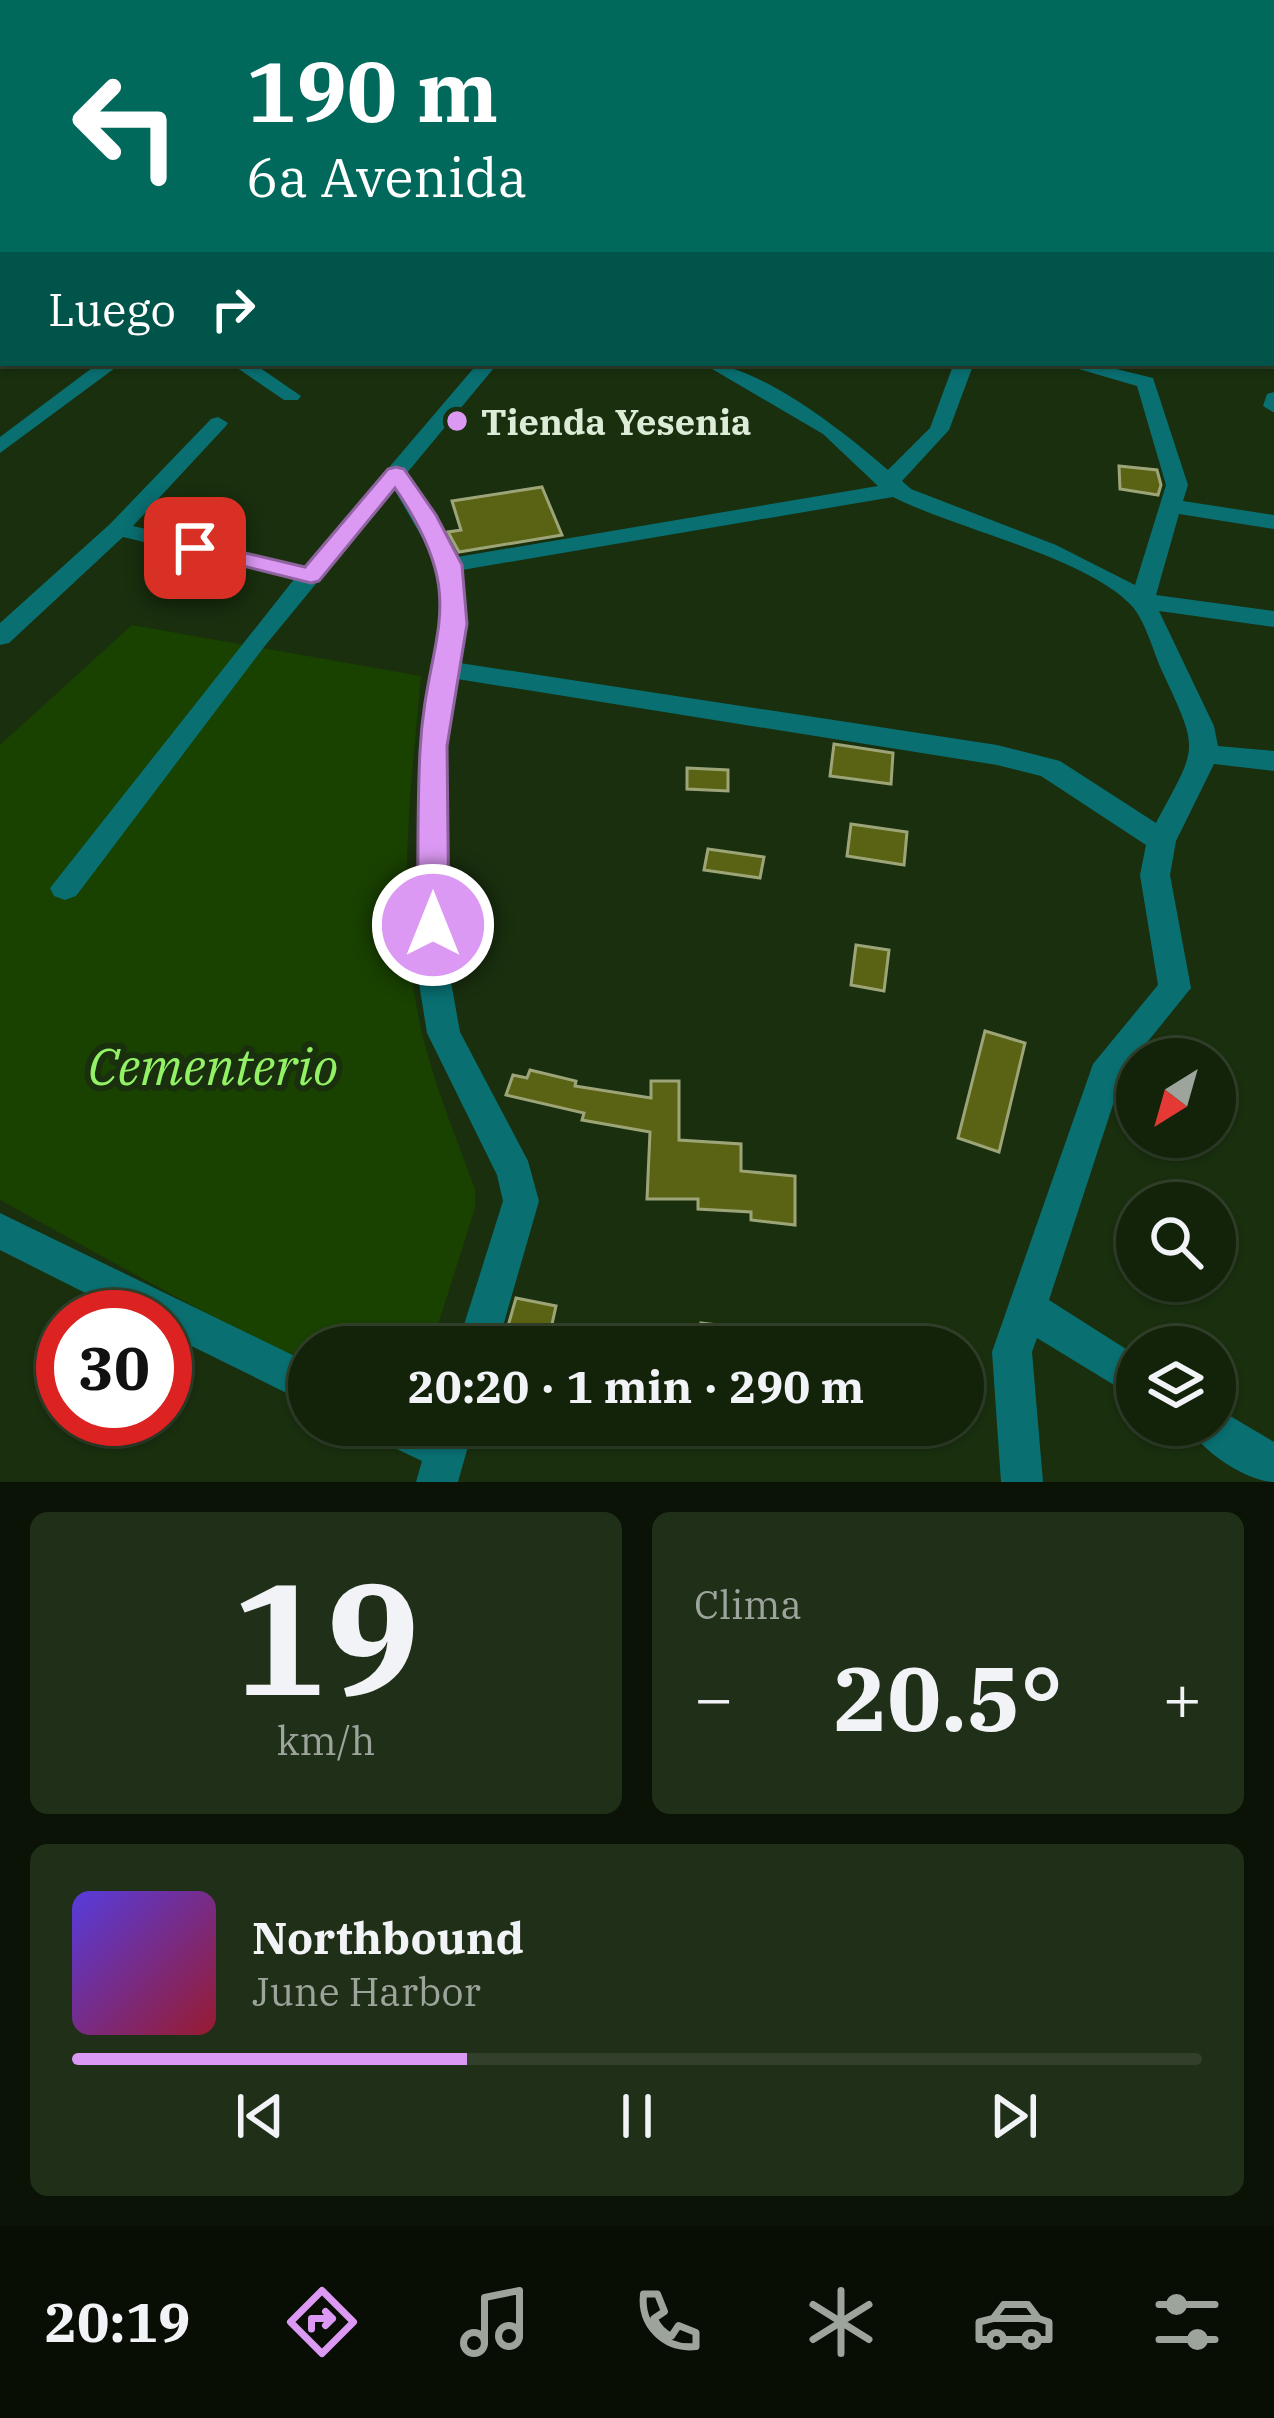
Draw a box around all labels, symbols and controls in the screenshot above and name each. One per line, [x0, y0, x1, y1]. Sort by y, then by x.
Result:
text: 190 m [246, 36, 498, 145]
icon: left [48, 48, 204, 204]
text: 6a Avenida [246, 142, 527, 212]
icon: right [200, 276, 266, 342]
text: Luego [48, 280, 176, 338]
place label: Tienda Yesenia [481, 398, 752, 445]
marker: Tienda Yesenia [444, 408, 470, 434]
pin [144, 497, 246, 599]
icon: arrive [162, 515, 228, 581]
position arrow [370, 862, 496, 988]
park label: Cementerio [88, 1033, 338, 1099]
north arrow [1116, 1038, 1236, 1158]
map controls [1116, 1038, 1236, 1446]
button: search [1116, 1182, 1236, 1302]
speed limit sign: 30 [36, 1290, 192, 1446]
button: layers [1116, 1326, 1236, 1446]
text: 20:20 · 1 min · 290 m [408, 1357, 864, 1415]
text: 19 [232, 1535, 420, 1738]
text: Clima [694, 1579, 802, 1630]
text: 20.5° [833, 1639, 1063, 1756]
text: − [694, 1654, 734, 1740]
text: + [1162, 1654, 1202, 1740]
text: km/h [277, 1715, 375, 1766]
text: Northbound [252, 1908, 524, 1966]
text: June Harbor [252, 1966, 481, 2017]
icon: previous [227, 2083, 293, 2149]
icon: pause [604, 2083, 670, 2149]
icon: next [981, 2083, 1047, 2149]
icon: directions [280, 2280, 364, 2364]
icon: music [453, 2280, 537, 2364]
icon: phone [626, 2280, 710, 2364]
icon: climate [799, 2280, 883, 2364]
icon: car [972, 2280, 1056, 2364]
icon: filters [1145, 2280, 1229, 2364]
text: 20:19 [45, 2287, 191, 2357]

